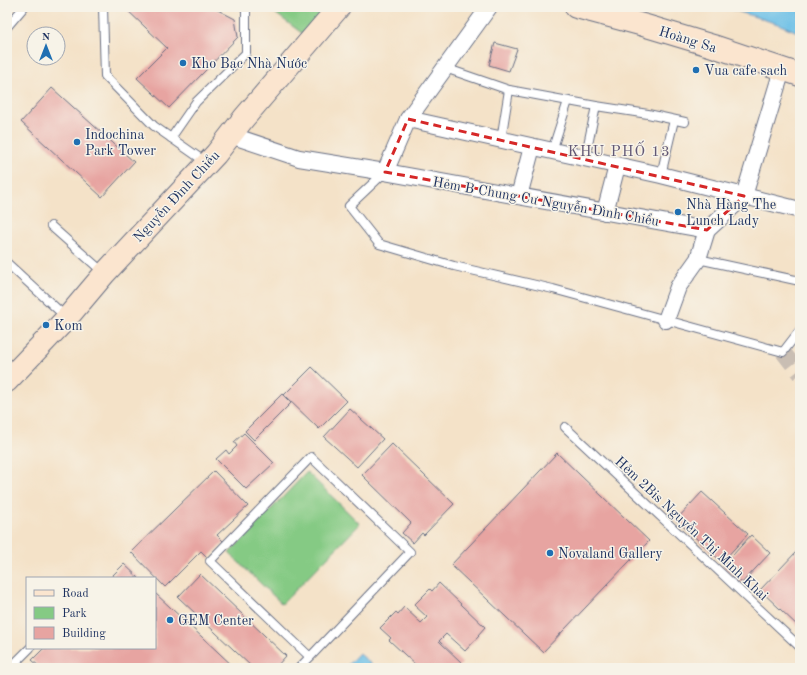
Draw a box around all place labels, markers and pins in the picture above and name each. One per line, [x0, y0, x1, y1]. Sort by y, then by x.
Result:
place label: Kho Bạc Nhà Nước [191, 57, 307, 71]
marker: Kho Bạc Nhà Nước [178, 58, 188, 68]
place label: Vua cafe sach [704, 64, 788, 78]
marker: Vua cafe sach [691, 65, 701, 75]
place label: Indochina Park Tower [85, 128, 156, 158]
marker: Indochina Park Tower [72, 137, 82, 147]
place label: Nhà Hàng The Lunch Lady [686, 198, 776, 228]
marker: Nhà Hàng The Lunch Lady [673, 207, 683, 217]
place label: Kom [54, 319, 83, 333]
marker: Kom [41, 320, 51, 330]
place label: Novaland Gallery [558, 547, 663, 561]
marker: Novaland Gallery [545, 548, 555, 558]
place label: GEM Center [178, 614, 254, 628]
marker: GEM Center [165, 615, 175, 625]

